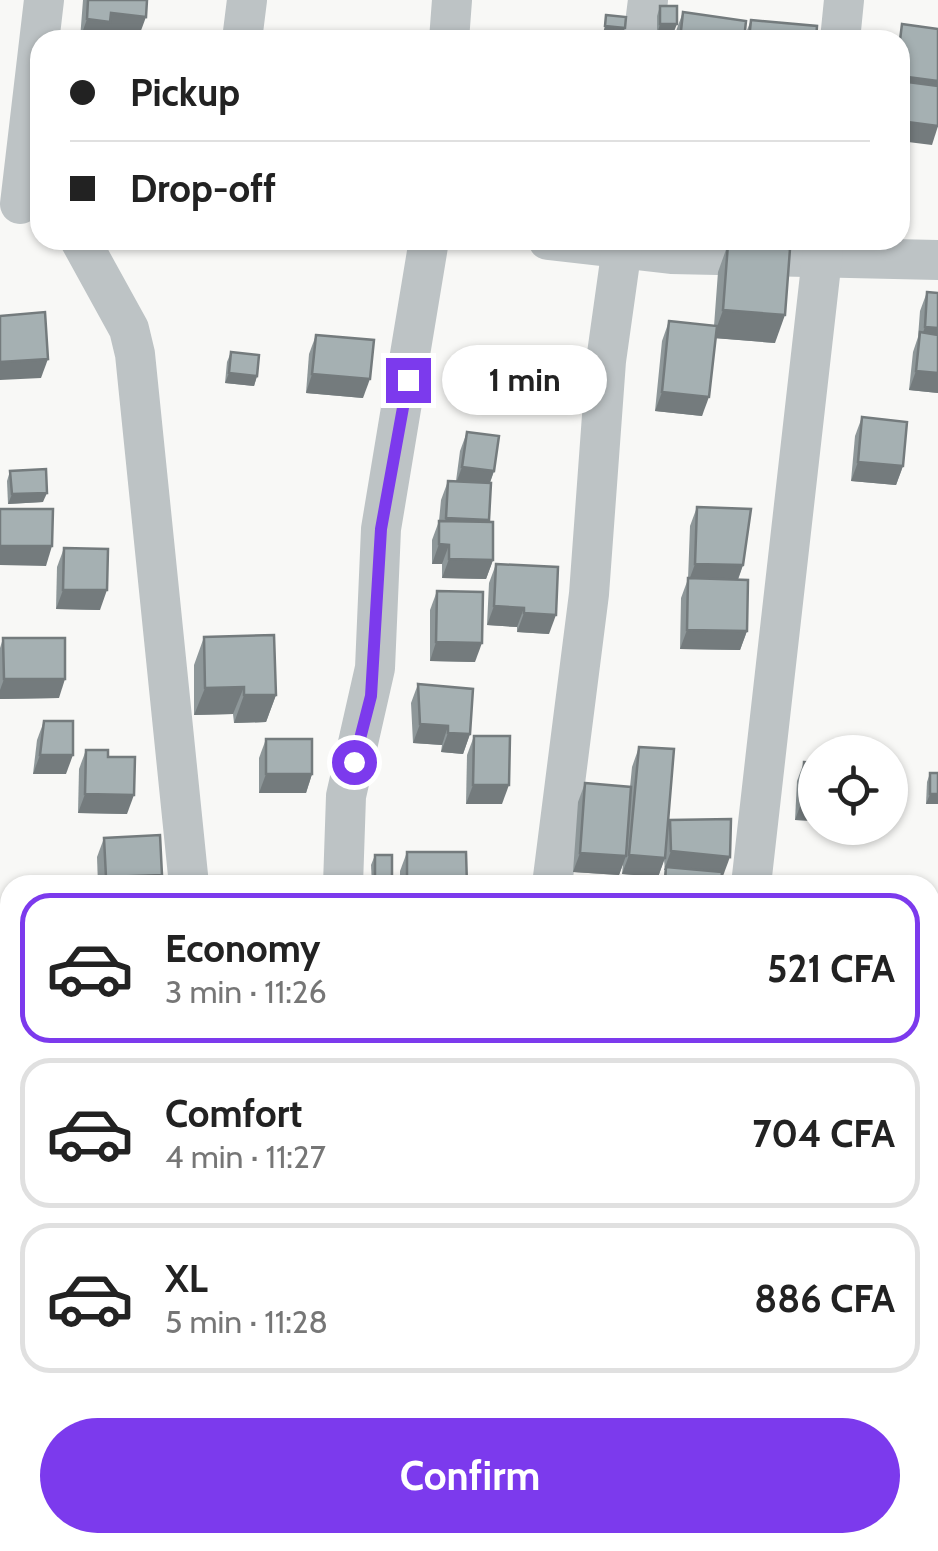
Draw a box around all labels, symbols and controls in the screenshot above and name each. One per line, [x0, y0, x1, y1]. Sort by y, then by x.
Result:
text: Pickup [130, 69, 240, 116]
text: Drop-off [130, 165, 276, 212]
callout: 1 min [443, 345, 608, 415]
route end [386, 358, 431, 403]
text: 1 min [488, 360, 561, 399]
map controls [798, 735, 908, 845]
button: locate [798, 735, 908, 845]
route start [332, 740, 377, 785]
icon: car [45, 923, 135, 1013]
text: Economy [165, 925, 320, 972]
text: 521 CFA [767, 945, 895, 992]
text: 3 min · 11:26 [165, 972, 327, 1011]
icon: car [45, 1088, 135, 1178]
text: Comfort [165, 1090, 302, 1137]
text: 704 CFA [752, 1110, 895, 1157]
text: 4 min · 11:27 [165, 1137, 326, 1176]
icon: car [45, 1253, 135, 1343]
text: XL [165, 1255, 208, 1302]
text: 886 CFA [754, 1275, 895, 1322]
text: 5 min · 11:28 [165, 1302, 328, 1341]
button: Confirm [40, 1418, 900, 1533]

